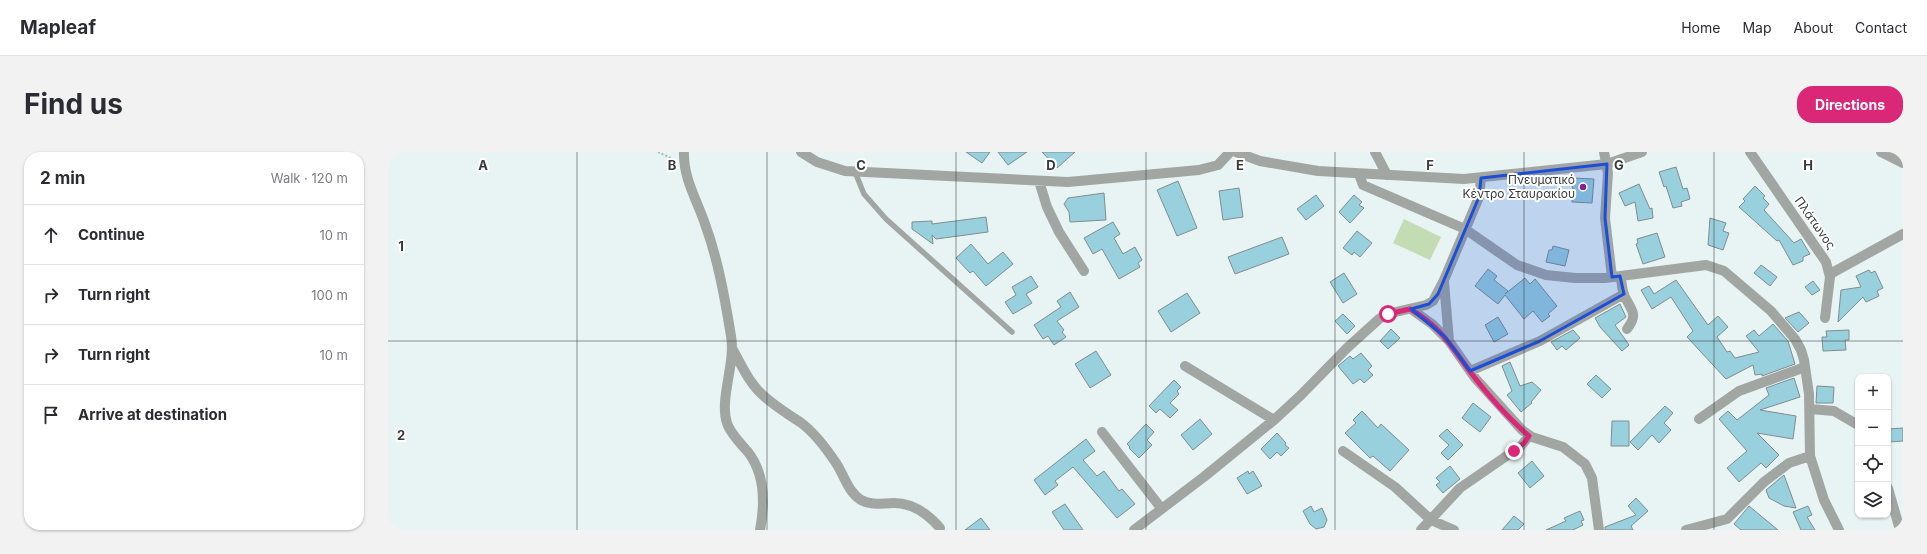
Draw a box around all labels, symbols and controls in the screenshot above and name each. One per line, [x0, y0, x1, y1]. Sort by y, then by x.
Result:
text: Mapleaf [20, 16, 96, 39]
text: Home [1681, 19, 1720, 36]
text: Map [1742, 19, 1772, 36]
text: About [1794, 19, 1833, 36]
text: Contact [1855, 19, 1907, 36]
button: Directions [1797, 86, 1903, 123]
text: Find us [24, 87, 123, 121]
text: A [478, 157, 488, 173]
text: B [668, 157, 677, 173]
text: C [856, 157, 866, 173]
text: D [1046, 157, 1056, 173]
text: E [1236, 157, 1244, 173]
text: F [1426, 157, 1434, 173]
text: G [1614, 157, 1624, 173]
text: H [1803, 157, 1813, 173]
text: 2 min [40, 168, 85, 188]
text: Walk · 120 m [271, 170, 348, 186]
place label: Πνευματικό Κέντρο Σταυρακίου [1462, 172, 1575, 201]
marker: Πνευματικό Κέντρο Σταυρακίου [1578, 182, 1588, 192]
street label: Πλάτωνος [1792, 194, 1839, 252]
icon: ahead [40, 224, 62, 246]
text: Continue [78, 225, 145, 244]
text: 10 m [319, 227, 348, 243]
text: 1 [398, 238, 404, 254]
icon: right [40, 284, 62, 306]
text: Turn right [78, 285, 150, 304]
text: 100 m [311, 287, 348, 303]
route start [1379, 305, 1397, 323]
icon: right [40, 344, 62, 366]
text: Turn right [78, 345, 150, 364]
text: 10 m [319, 347, 348, 363]
map controls [1855, 374, 1891, 518]
button: + [1855, 374, 1891, 410]
icon: arrive [40, 404, 62, 426]
text: Arrive at destination [78, 405, 227, 424]
button: − [1855, 410, 1891, 446]
text: 2 [397, 427, 405, 443]
route end [1505, 442, 1523, 460]
button: locate [1855, 446, 1891, 482]
button: layers [1855, 482, 1891, 518]

